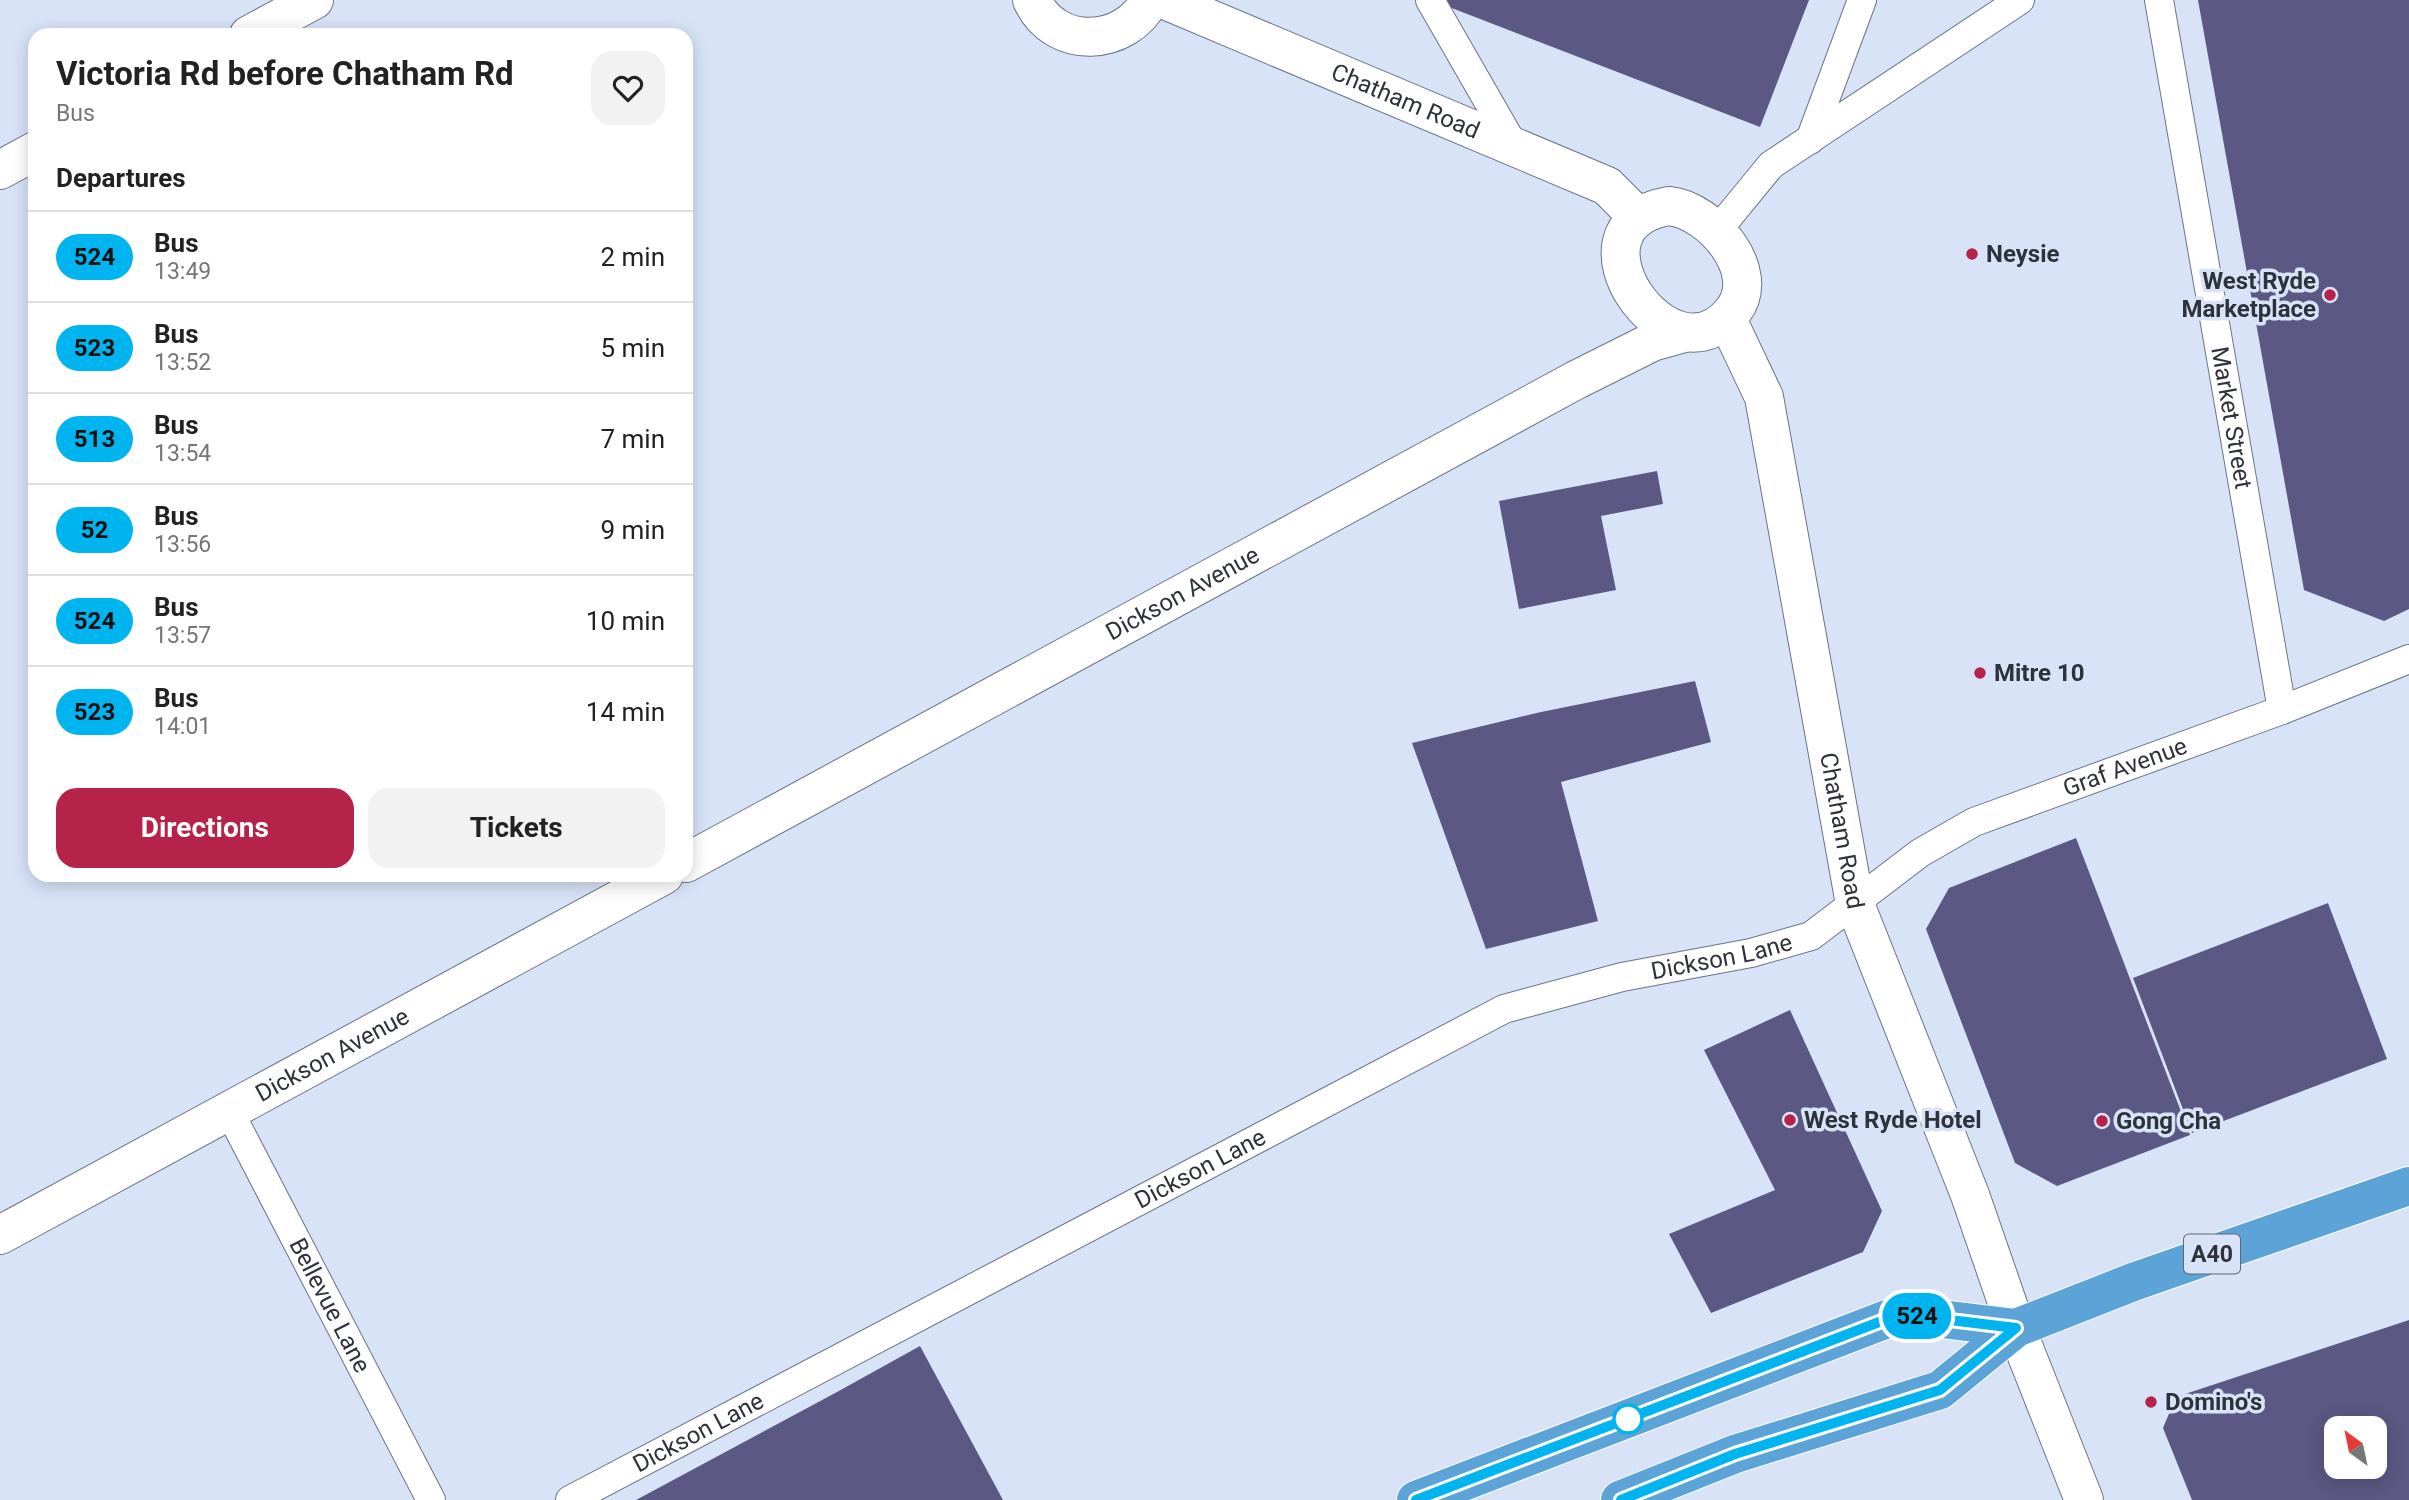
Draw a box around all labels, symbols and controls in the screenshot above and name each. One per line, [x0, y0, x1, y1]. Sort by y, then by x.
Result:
button: heart [591, 51, 665, 125]
text: Victoria Rd before Chatham Rd [56, 54, 514, 93]
street label: Chatham Road [1327, 58, 1484, 145]
text: Bus [56, 100, 95, 127]
text: Departures [56, 163, 186, 193]
text: Bus [154, 228, 199, 258]
place label: Neysie [1986, 240, 2060, 268]
text: 2 min [600, 242, 665, 272]
text: 524 [74, 243, 115, 271]
marker: Neysie [1964, 246, 1980, 262]
text: 13:49 [154, 258, 211, 285]
place label: West Ryde Marketplace [2182, 267, 2316, 323]
marker: West Ryde Marketplace [2322, 287, 2338, 303]
text: Bus [154, 319, 199, 349]
text: 5 min [600, 333, 665, 363]
text: 523 [74, 334, 115, 362]
street label: Market Street [2205, 344, 2257, 491]
text: 13:52 [154, 349, 211, 376]
text: Bus [154, 410, 199, 440]
text: 7 min [600, 424, 665, 454]
text: 513 [74, 425, 115, 453]
text: 13:54 [154, 440, 211, 467]
text: Bus [154, 501, 199, 531]
text: 9 min [600, 515, 665, 545]
text: 52 [81, 516, 108, 544]
text: 13:56 [154, 531, 211, 558]
street label: Dickson Avenue [1101, 541, 1264, 646]
text: Bus [154, 592, 199, 622]
text: 10 min [586, 606, 665, 636]
text: 524 [74, 607, 115, 635]
text: 13:57 [154, 622, 211, 649]
place label: Mitre 10 [1994, 659, 2085, 687]
marker: Mitre 10 [1972, 665, 1988, 681]
text: Bus [154, 683, 199, 713]
text: 14 min [586, 697, 665, 727]
text: 523 [74, 698, 115, 726]
text: 14:01 [154, 713, 211, 740]
street label: Graf Avenue [2059, 732, 2191, 802]
street label: Chatham Road [1814, 750, 1870, 911]
button: Directions [56, 788, 354, 868]
button: Tickets [368, 788, 665, 868]
street label: Dickson Lane [1649, 928, 1795, 985]
street label: Dickson Avenue [251, 1002, 414, 1108]
place label: West Ryde Hotel [1804, 1106, 1982, 1134]
place label: Gong Cha [2116, 1107, 2221, 1135]
marker: West Ryde Hotel [1782, 1112, 1798, 1128]
marker: Gong Cha [2094, 1113, 2110, 1129]
street label: Dickson Lane [1130, 1123, 1270, 1215]
street label: Bellevue Lane [284, 1233, 376, 1377]
road number: A40 [2184, 1234, 2240, 1274]
line badge: 524 [1877, 1293, 1957, 1339]
text: 524 [1896, 1302, 1938, 1330]
street label: Dickson Lane [628, 1387, 768, 1478]
place label: Domino's [2165, 1388, 2262, 1416]
marker: Domino's [2143, 1394, 2159, 1410]
unlabelled marker [1613, 1404, 1643, 1434]
north arrow [2324, 1416, 2387, 1479]
map controls [2324, 1416, 2387, 1479]

